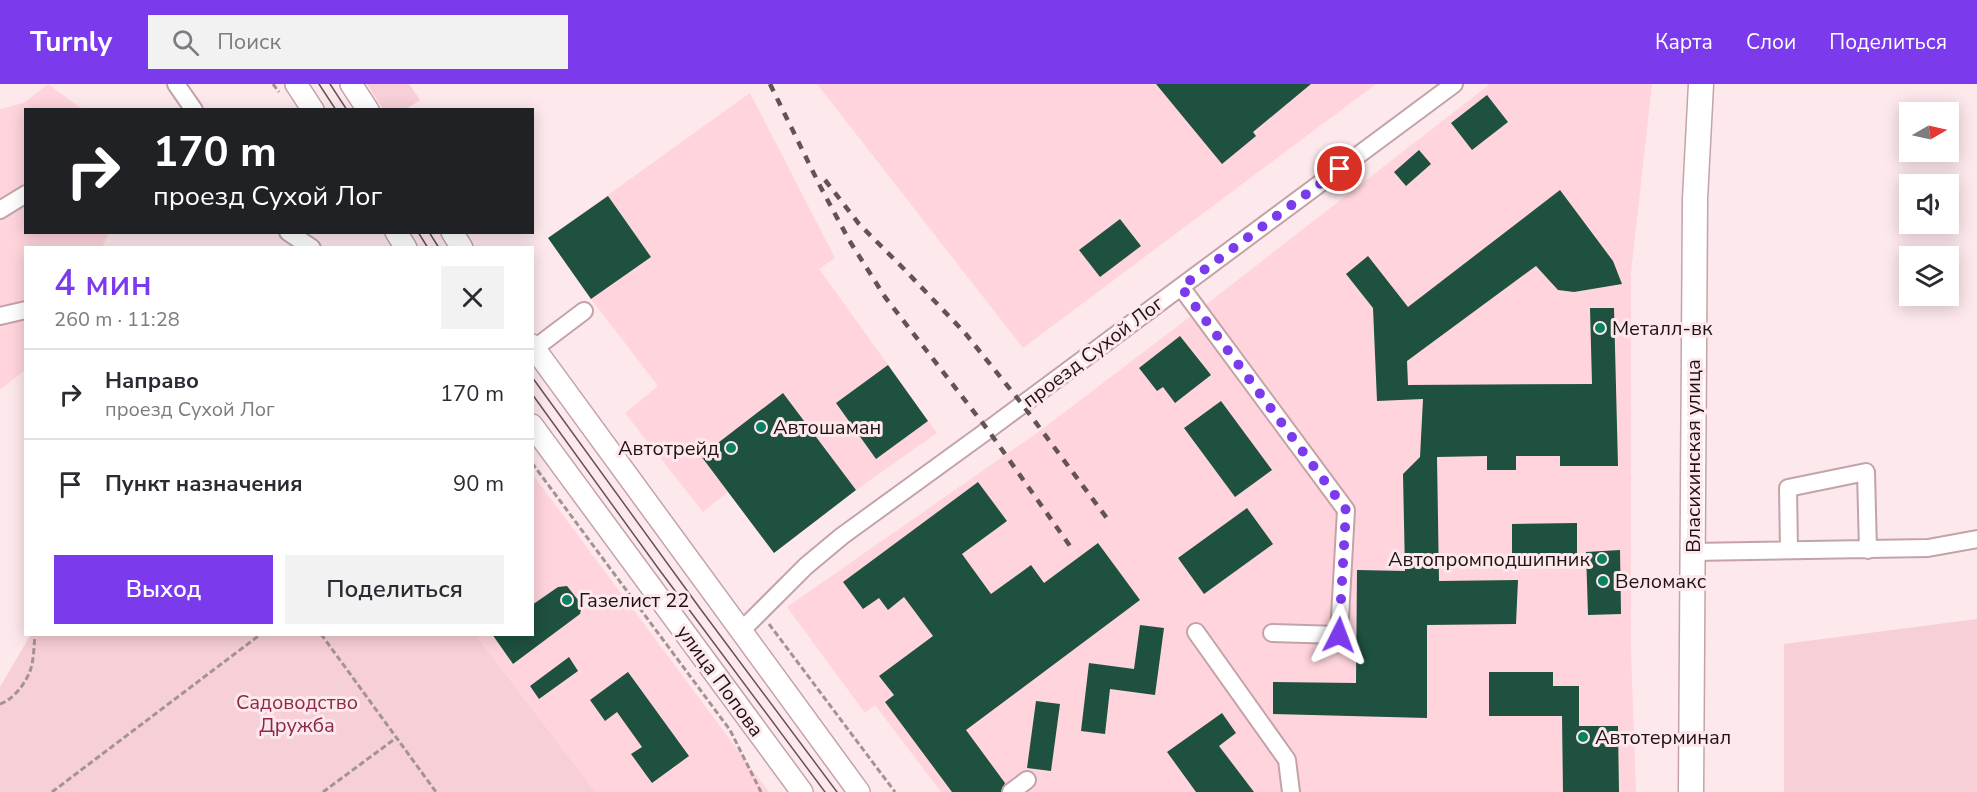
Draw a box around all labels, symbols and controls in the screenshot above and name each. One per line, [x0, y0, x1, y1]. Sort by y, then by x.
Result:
search box [148, 15, 568, 69]
text: Turnly [30, 23, 112, 61]
icon: search [169, 26, 202, 59]
text: Поиск [217, 27, 281, 57]
text: Карта [1655, 28, 1713, 56]
text: Слои [1746, 28, 1796, 56]
text: Поделиться [1829, 28, 1947, 56]
north arrow [1899, 102, 1959, 162]
map controls [1899, 102, 1959, 306]
text: 170 m [153, 124, 277, 181]
icon: right [54, 132, 132, 210]
pin [1314, 143, 1365, 194]
icon: arrive [1323, 152, 1356, 185]
button: sound [1899, 174, 1959, 234]
text: проезд Сухой Лог [153, 178, 382, 215]
button: layers [1899, 246, 1959, 306]
text: 4 мин [54, 259, 152, 308]
button: close [441, 266, 504, 329]
street label: проезд Сухой Лог [1017, 290, 1169, 414]
text: 260 m · 11:28 [54, 306, 180, 333]
place label: Металл-вк [1612, 315, 1713, 342]
marker: Металл-вк [1593, 321, 1607, 335]
street label: Власихинская улица [1680, 359, 1707, 553]
text: Направо [105, 366, 199, 396]
icon: right [54, 378, 87, 411]
text: 170 m [440, 379, 504, 409]
text: проезд Сухой Лог [105, 396, 275, 423]
place label: Автошаман [773, 414, 881, 441]
marker: Автошаман [754, 420, 768, 434]
place label: Автотрейд [618, 435, 719, 462]
marker: Автотрейд [724, 441, 738, 455]
icon: arrive [54, 468, 87, 501]
text: Пункт назначения [105, 469, 303, 499]
text: 90 m [453, 469, 504, 499]
place label: Автопромподшипник [1388, 546, 1590, 573]
marker: Автопромподшипник [1595, 552, 1609, 566]
button: Выход [54, 555, 273, 624]
button: Поделиться [285, 555, 504, 624]
place label: Веломакс [1615, 568, 1706, 595]
marker: Веломакс [1596, 574, 1610, 588]
place label: Газелист 22 [579, 587, 689, 614]
marker: Газелист 22 [560, 593, 574, 607]
position arrow [1307, 603, 1371, 667]
street label: улица Попова [670, 620, 770, 742]
park label: Садоводство Дружба [236, 689, 358, 739]
place label: Автотерминал [1595, 724, 1731, 751]
marker: Автотерминал [1576, 730, 1590, 744]

